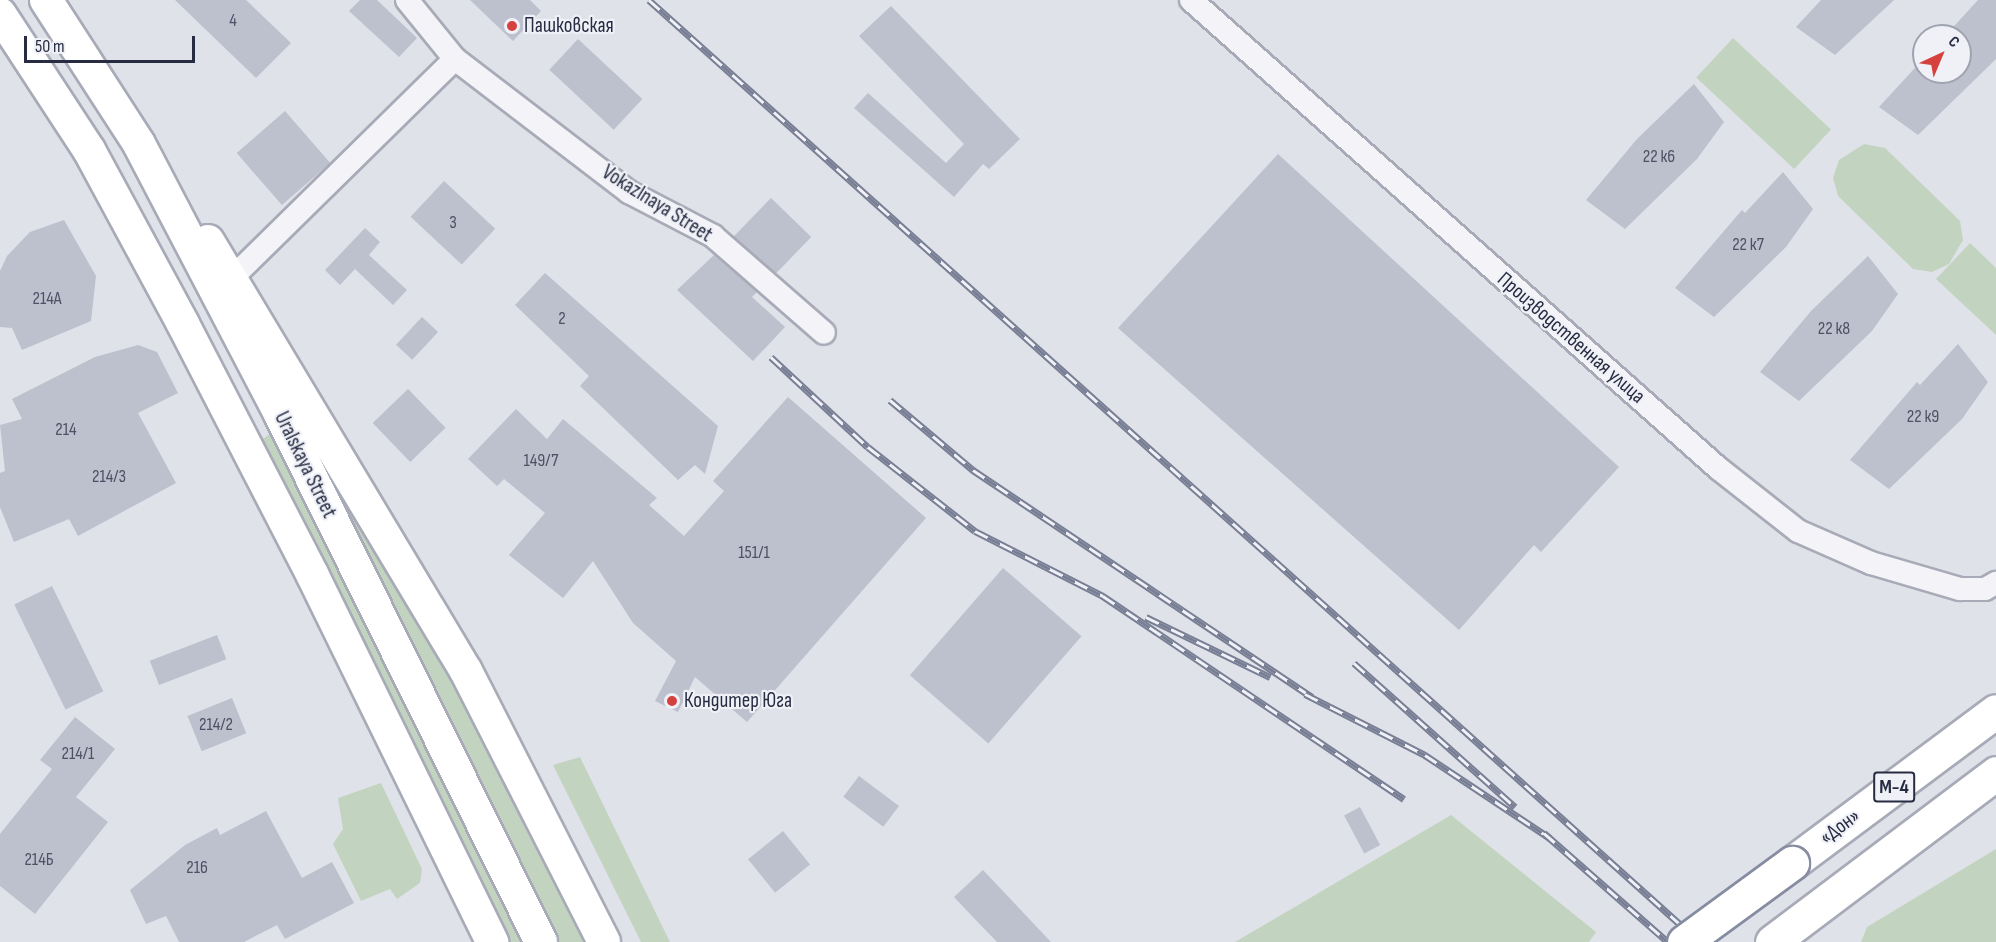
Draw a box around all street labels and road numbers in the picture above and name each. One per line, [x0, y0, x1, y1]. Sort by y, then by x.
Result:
street label: Vokazlnaya Street [597, 160, 717, 248]
street label: Производственная улица [1492, 267, 1650, 409]
street label: Uralskaya Street [268, 408, 342, 522]
road number: М-4 [1873, 770, 1915, 804]
street label: «Дон» [1815, 804, 1865, 850]

